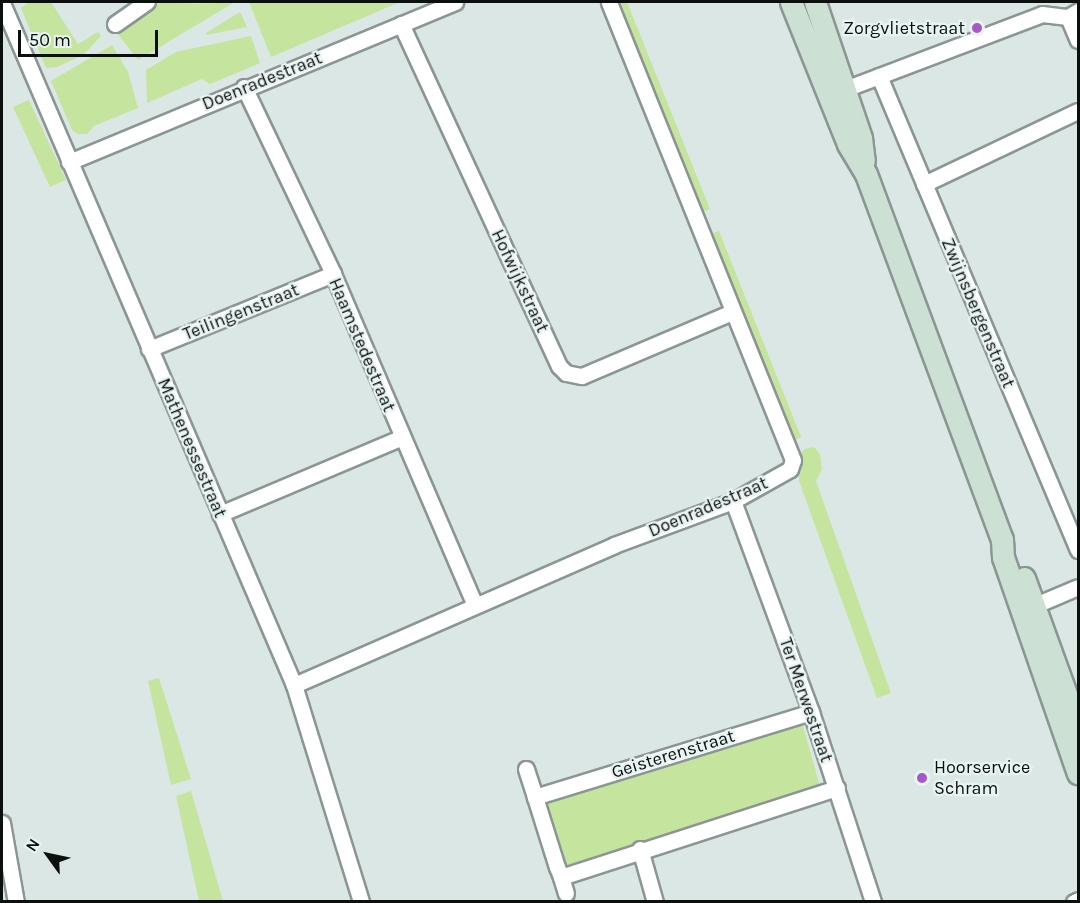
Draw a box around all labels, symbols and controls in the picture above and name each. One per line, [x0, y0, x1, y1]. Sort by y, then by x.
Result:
place label: Zorgvlietstraat [843, 17, 965, 39]
scale bar [21, 18, 160, 56]
marker: Zorgvlietstraat [970, 21, 984, 35]
text: 50 m [29, 29, 71, 51]
street label: Doenradestraat [199, 47, 325, 115]
street label: Hofwijkstraat [487, 226, 553, 336]
street label: Zwijnsbergenstraat [937, 235, 1019, 391]
street label: Haamstedestraat [324, 275, 400, 415]
street label: Teilingenstraat [180, 279, 302, 345]
street label: Mathenessestraat [153, 375, 231, 521]
street label: Doenradestraat [645, 472, 771, 542]
street label: Ter Merwestraat [775, 635, 837, 765]
street label: Geisterenstraat [609, 725, 737, 783]
place label: Hoorservice Schram [934, 757, 1030, 800]
marker: Hoorservice Schram [915, 771, 929, 785]
north arrow [18, 825, 78, 885]
text: N [21, 835, 44, 855]

